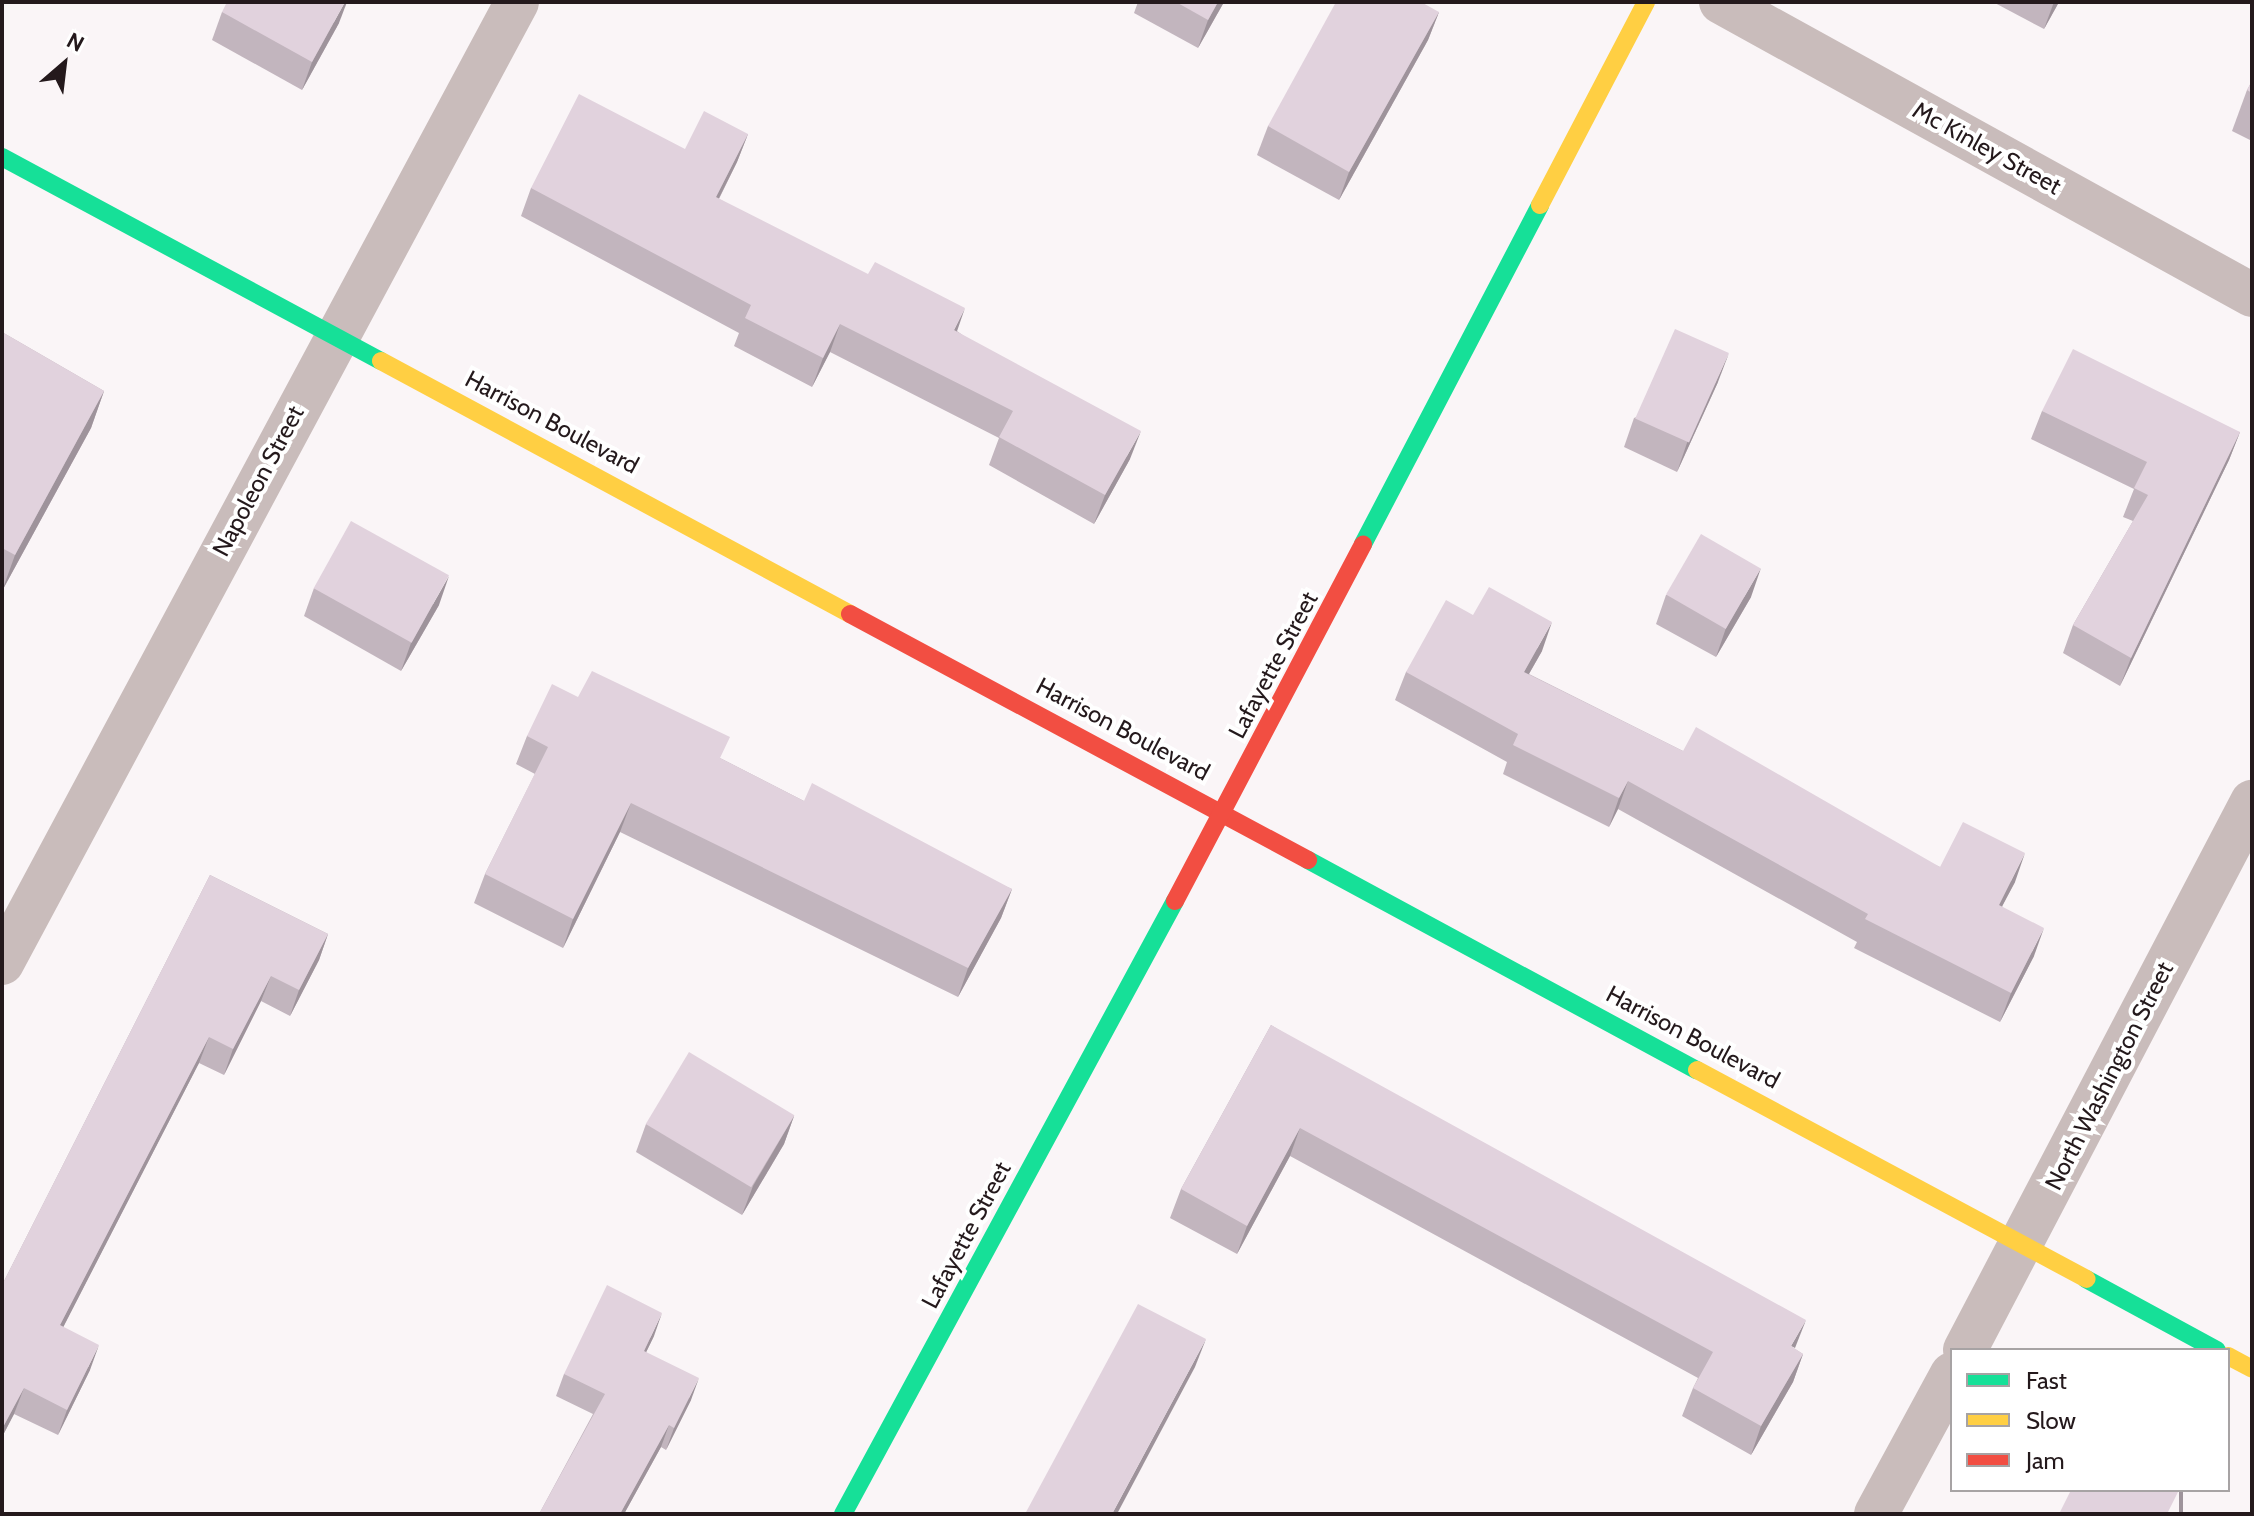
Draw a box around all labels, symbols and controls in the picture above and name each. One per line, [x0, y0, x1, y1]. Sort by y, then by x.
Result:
north arrow [24, 24, 104, 104]
text: N [62, 27, 89, 58]
street label: Mc Kinley Street [1908, 95, 2066, 201]
street label: Harrison Boulevard [460, 364, 644, 480]
street label: Napoleon Street [206, 401, 310, 561]
street label: Lafayette Street [1222, 587, 1324, 743]
street label: Harrison Boulevard [1031, 671, 1215, 787]
street label: North Washington Street [2039, 957, 2179, 1195]
street label: Harrison Boulevard [1601, 979, 1785, 1095]
street label: Lafayette Street [915, 1157, 1017, 1313]
legend [1950, 1348, 2230, 1492]
text: Fast [2026, 1366, 2067, 1395]
text: Slow [2026, 1406, 2076, 1435]
text: Jam [2026, 1446, 2064, 1475]

